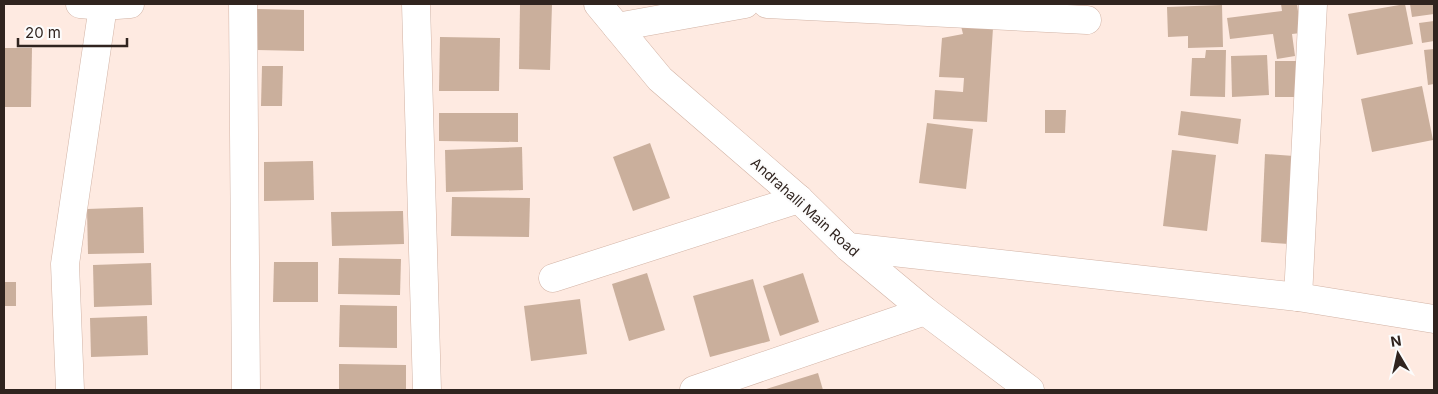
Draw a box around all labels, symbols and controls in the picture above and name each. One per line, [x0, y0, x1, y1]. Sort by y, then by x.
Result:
scale bar [18, 15, 126, 47]
text: 20 m [25, 23, 61, 42]
street label: Andrahalli Main Road [748, 154, 863, 260]
north arrow [1373, 329, 1423, 379]
text: N [1389, 331, 1402, 350]

